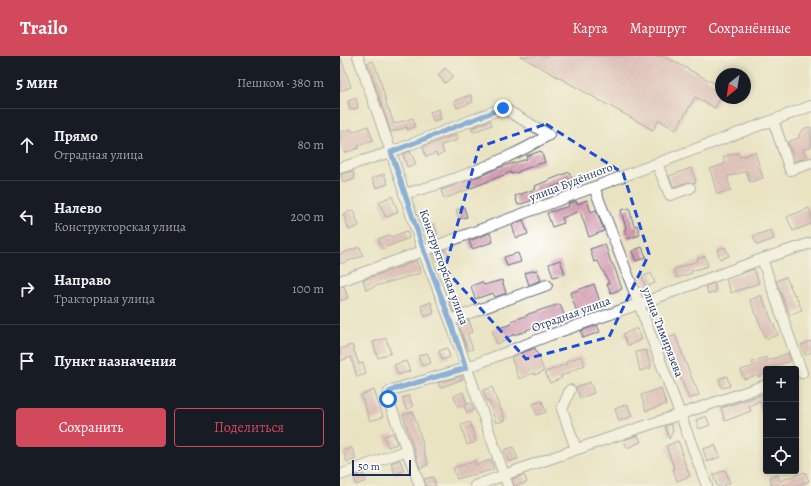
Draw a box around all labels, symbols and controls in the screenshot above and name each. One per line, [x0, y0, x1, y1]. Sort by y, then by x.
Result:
text: Trailo [20, 15, 68, 41]
text: Карта [573, 19, 608, 38]
text: Маршрут [630, 19, 686, 38]
text: Сохранённые [708, 19, 791, 38]
north arrow [715, 68, 751, 104]
text: 5 мин [16, 71, 58, 94]
text: Пешком · 380 m [237, 74, 324, 91]
route end [494, 99, 512, 117]
text: Прямо [54, 126, 98, 146]
icon: ahead [16, 134, 38, 156]
text: 80 m [297, 136, 324, 153]
text: Отрадная улица [54, 146, 144, 163]
street label: улица Будённого [526, 159, 615, 206]
text: Налево [54, 198, 102, 218]
icon: left [16, 206, 38, 228]
street label: Конструкторская улица [416, 207, 473, 327]
text: 200 m [291, 208, 324, 225]
text: Конструкторская улица [54, 218, 186, 235]
text: Направо [54, 270, 111, 290]
icon: right [16, 278, 38, 300]
text: 100 m [292, 280, 324, 297]
street label: улица Тимирязева [638, 284, 688, 380]
text: Тракторная улица [54, 290, 155, 307]
street label: Отрадная улица [529, 292, 613, 336]
icon: arrive [16, 350, 38, 372]
text: Пункт назначения [54, 351, 176, 371]
map controls [763, 366, 799, 474]
button: + [763, 366, 799, 402]
route start [379, 390, 397, 408]
button: − [763, 402, 799, 438]
button: Сохранить [16, 408, 166, 447]
button: Поделиться [174, 408, 324, 447]
button: locate [763, 438, 799, 474]
scale bar [352, 458, 411, 477]
text: 50 m [358, 459, 380, 474]

